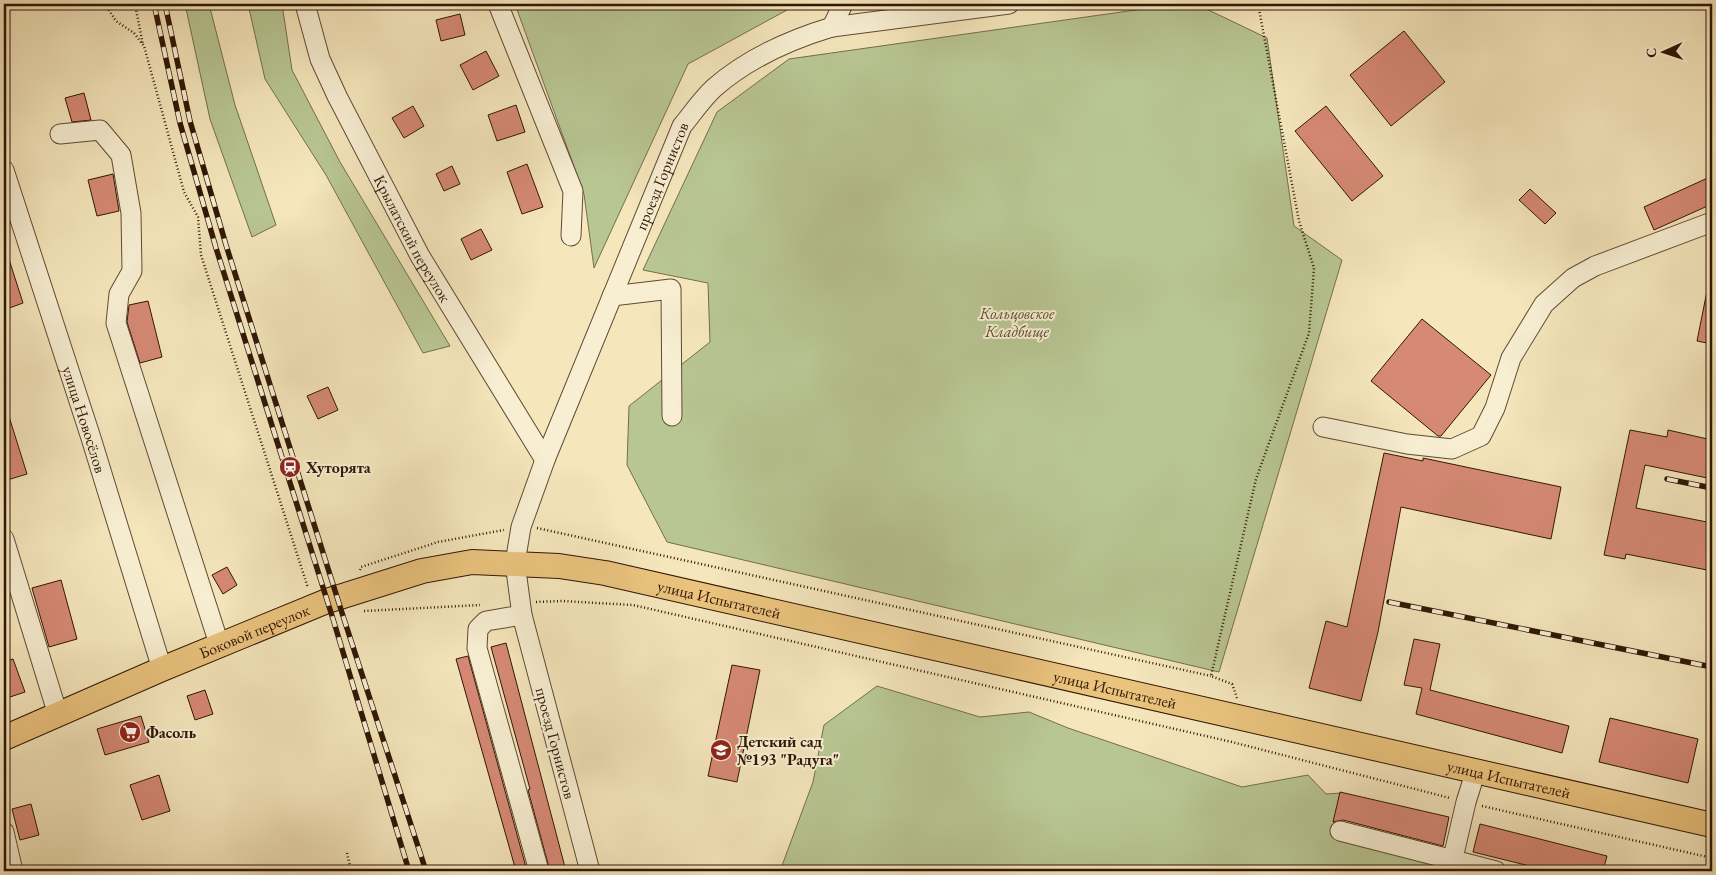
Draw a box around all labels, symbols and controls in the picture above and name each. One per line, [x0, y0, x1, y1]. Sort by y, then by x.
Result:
north arrow [1638, 28, 1688, 78]
text: С [1642, 47, 1660, 58]
street label: проезд Горнистов [631, 119, 693, 233]
street label: Крылатский переулок [369, 171, 456, 306]
park label: Кольцовское Кладбище [979, 303, 1055, 342]
street label: улица Новосёлов [57, 363, 111, 476]
station icon: Хуторята [278, 455, 302, 479]
place label: Хуторята [305, 457, 372, 478]
street label: улица Испытателей [655, 575, 783, 624]
street label: Боковой переулок [196, 599, 313, 664]
street label: улица Испытателей [1051, 665, 1179, 714]
street label: проезд Горнистов [531, 685, 581, 801]
supermarket icon: Фасоль [118, 720, 142, 744]
place label: Фасоль [146, 722, 197, 743]
place label: Детский сад №193 "Радуга" [737, 731, 839, 770]
school or university icon: Детский сад №193 "Радуга" [709, 738, 733, 762]
street label: улица Испытателей [1445, 755, 1573, 804]

